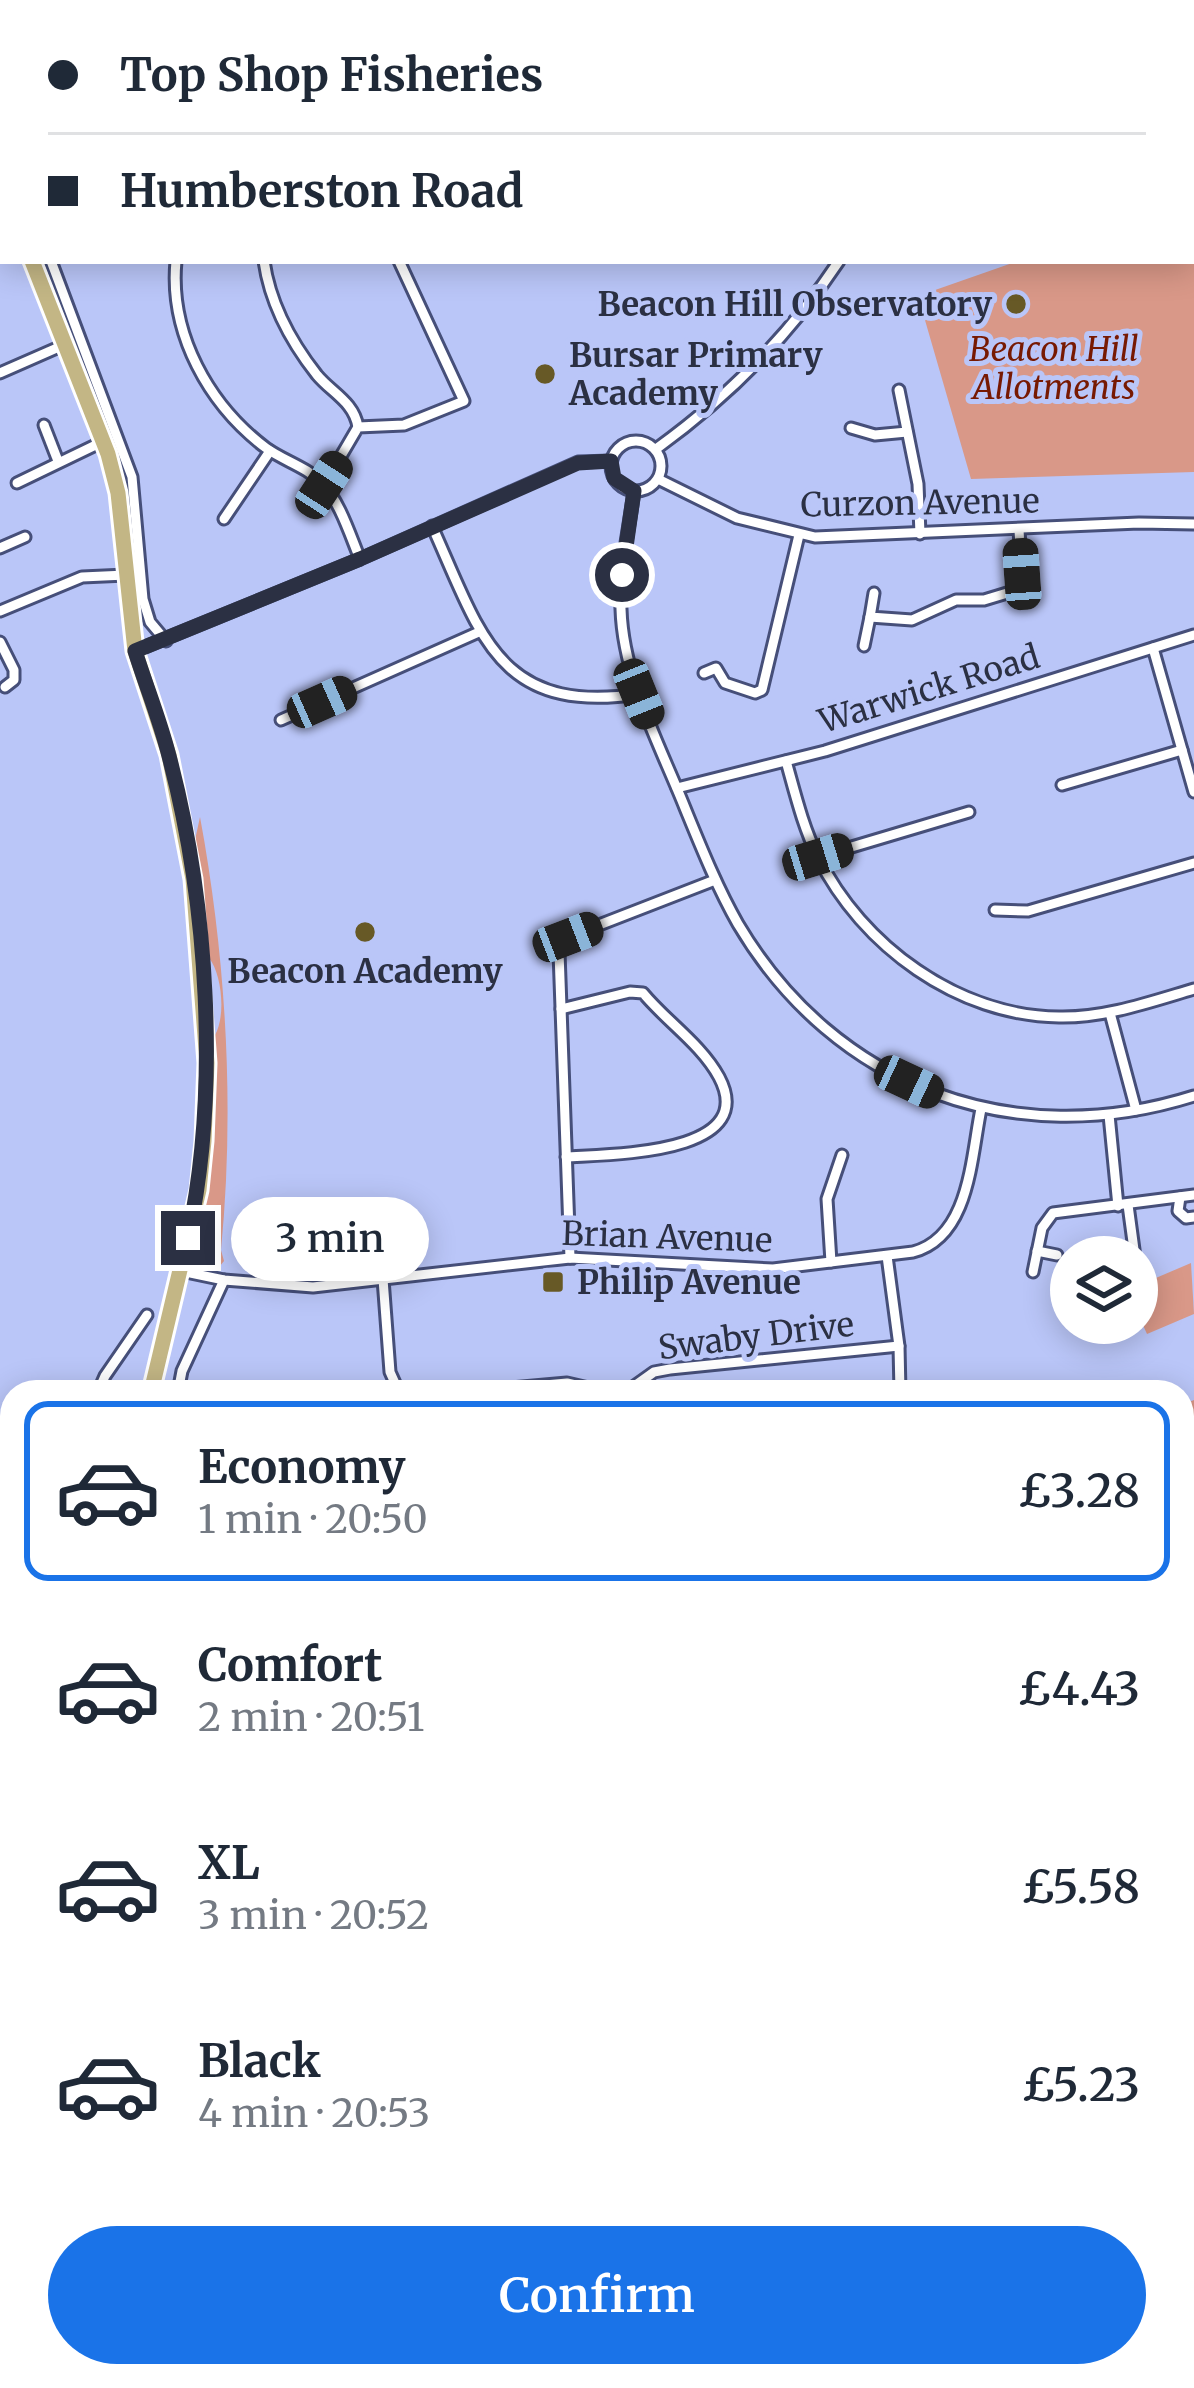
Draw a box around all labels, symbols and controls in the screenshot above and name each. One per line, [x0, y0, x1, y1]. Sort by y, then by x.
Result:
text: Top Shop Fisheries [120, 47, 543, 103]
text: Humberston Road [120, 163, 524, 219]
place label: Beacon Hill Observatory [597, 284, 992, 325]
marker: Beacon Hill Observatory [1003, 291, 1029, 317]
park label: Beacon Hill Allotments [969, 329, 1139, 408]
place label: Bursar Primary Academy [568, 335, 823, 414]
marker: Bursar Primary Academy [532, 361, 558, 387]
car [289, 445, 359, 525]
street label: Curzon Avenue [800, 480, 1040, 526]
car [1002, 537, 1042, 611]
route start [595, 548, 649, 602]
street label: Warwick Road [813, 636, 1044, 742]
car [609, 654, 669, 734]
car [282, 671, 362, 733]
car [778, 829, 858, 885]
car [528, 907, 608, 967]
marker: Beacon Academy [352, 919, 378, 945]
place label: Beacon Academy [227, 951, 503, 992]
car [869, 1050, 949, 1114]
callout: 3 min [230, 1196, 428, 1280]
route end [161, 1211, 215, 1265]
street label: Brian Avenue [561, 1213, 773, 1261]
text: 3 min [275, 1214, 385, 1263]
map controls [1050, 1236, 1158, 1344]
button: layers [1050, 1236, 1158, 1344]
place label: Philip Avenue [577, 1262, 801, 1303]
marker: Philip Avenue [540, 1269, 566, 1295]
street label: Swaby Drive [656, 1304, 856, 1368]
icon: car [54, 1437, 162, 1545]
text: Economy [198, 1439, 406, 1495]
text: £3.28 [1018, 1463, 1140, 1519]
text: 1 min · 20:50 [198, 1495, 428, 1544]
icon: car [54, 1635, 162, 1743]
text: Comfort [198, 1637, 382, 1693]
text: £4.43 [1018, 1661, 1140, 1717]
text: 2 min · 20:51 [198, 1693, 424, 1742]
icon: car [54, 1833, 162, 1941]
text: XL [198, 1835, 260, 1891]
text: £5.58 [1021, 1859, 1140, 1915]
text: 3 min · 20:52 [198, 1891, 429, 1940]
icon: car [54, 2031, 162, 2139]
text: Black [198, 2033, 321, 2089]
text: £5.23 [1022, 2057, 1140, 2113]
text: 4 min · 20:53 [198, 2089, 430, 2138]
button: Confirm [48, 2226, 1146, 2364]

